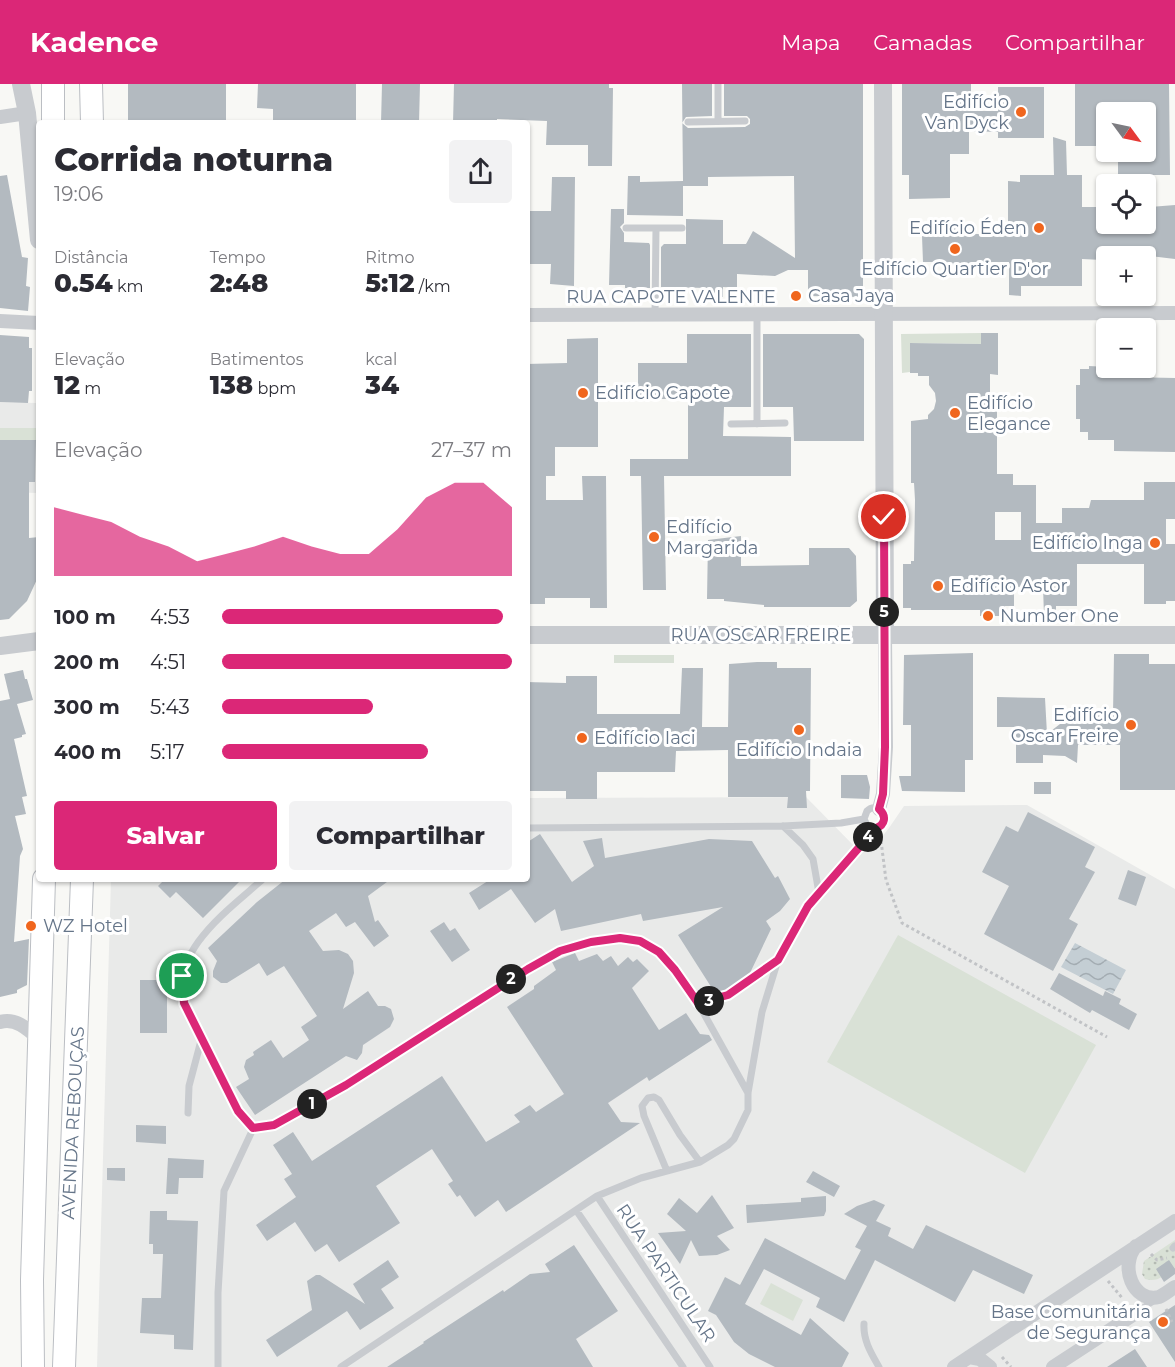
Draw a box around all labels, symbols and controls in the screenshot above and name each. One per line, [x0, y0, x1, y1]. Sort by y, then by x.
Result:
text: Kadence [30, 25, 158, 59]
text: Mapa [781, 30, 840, 55]
text: Camadas [873, 30, 972, 55]
text: Compartilhar [1005, 30, 1145, 55]
place label: Edifício Van Dyck [925, 91, 1009, 134]
north arrow [1096, 102, 1156, 162]
map controls [1096, 102, 1156, 378]
marker: Edifício Van Dyck [1014, 105, 1028, 119]
text: Corrida noturna [54, 139, 333, 179]
button: share [449, 140, 512, 203]
button: locate [1096, 174, 1156, 234]
text: 19:06 [54, 182, 103, 206]
place label: Edifício Éden [909, 217, 1027, 239]
marker: Edifício Éden [1032, 221, 1046, 235]
marker: Edifício Quartier D'or [948, 242, 962, 256]
button: + [1096, 246, 1156, 306]
text: Distância [54, 248, 128, 267]
text: Tempo [210, 248, 265, 267]
text: Ritmo [365, 248, 415, 267]
place label: Edifício Quartier D'or [861, 258, 1049, 280]
text: 0.54 [54, 267, 113, 299]
text: 2:48 [210, 267, 268, 299]
text: 5:12 [365, 267, 415, 299]
text: km [113, 277, 143, 296]
text: /km [415, 277, 451, 296]
place label: Casa Jaya [808, 285, 895, 307]
street label: RUA CAPOTE VALENTE [566, 286, 776, 308]
marker: Casa Jaya [789, 289, 803, 303]
button: − [1096, 318, 1156, 378]
text: Elevação [54, 350, 125, 369]
text: Batimentos [210, 350, 303, 369]
text: kcal [365, 350, 397, 369]
text: 12 [54, 369, 80, 401]
text: 138 [210, 369, 253, 401]
text: 34 [365, 369, 399, 401]
text: m [80, 379, 101, 398]
text: bpm [253, 379, 296, 398]
place label: Edifício Capote [595, 382, 730, 404]
marker: Edifício Capote [576, 386, 590, 400]
place label: Edifício Elegance [967, 392, 1051, 435]
marker: Edifício Elegance [948, 406, 962, 420]
text: Elevação [54, 438, 143, 462]
text: 27–37 m [431, 438, 512, 462]
pin [858, 491, 909, 542]
icon: check [867, 500, 900, 533]
place label: Edifício Margarida [666, 516, 759, 559]
marker: Edifício Margarida [647, 530, 661, 544]
place label: Edifício Inga [1032, 532, 1143, 554]
marker: Edifício Inga [1148, 536, 1162, 550]
place label: Edifício Astor [950, 575, 1068, 597]
marker: Edifício Astor [931, 579, 945, 593]
pin: 5 [869, 597, 899, 627]
text: 5 [879, 602, 889, 621]
text: 100 m [54, 605, 116, 629]
text: 4:53 [150, 605, 190, 629]
place label: Number One [1000, 605, 1119, 627]
marker: Number One [981, 609, 995, 623]
street label: RUA OSCAR FREIRE [671, 624, 851, 646]
text: 200 m [54, 650, 120, 674]
text: 4:51 [150, 650, 186, 674]
text: 300 m [54, 695, 120, 719]
text: 5:43 [150, 695, 190, 719]
place label: Edifício Oscar Freire [1011, 704, 1119, 747]
marker: Edifício Oscar Freire [1124, 718, 1138, 732]
marker: Edifício Indaia [792, 723, 806, 737]
place label: Edifício Iaci [594, 727, 696, 749]
marker: Edifício Iaci [575, 731, 589, 745]
place label: Edifício Indaia [736, 739, 862, 761]
text: 400 m [54, 740, 122, 764]
text: 5:17 [150, 740, 185, 764]
button: Salvar [54, 801, 277, 870]
button: Compartilhar [289, 801, 512, 870]
pin: 4 [853, 822, 883, 852]
text: 4 [862, 827, 874, 846]
place label: WZ Hotel [43, 915, 128, 937]
marker: WZ Hotel [24, 919, 38, 933]
pin [156, 950, 207, 1001]
icon: arrive [165, 959, 198, 992]
pin: 2 [496, 964, 526, 994]
text: 2 [506, 969, 516, 988]
pin: 3 [694, 986, 724, 1016]
text: 3 [704, 991, 714, 1010]
street label: AVENIDA REBOUÇAS [57, 1026, 89, 1220]
pin: 1 [297, 1089, 327, 1119]
text: 1 [309, 1094, 315, 1113]
street label: RUA PARTICULAR [612, 1200, 720, 1346]
place label: Base Comunitária de Segurança [991, 1301, 1151, 1344]
marker: Base Comunitária de Segurança [1156, 1315, 1170, 1329]

